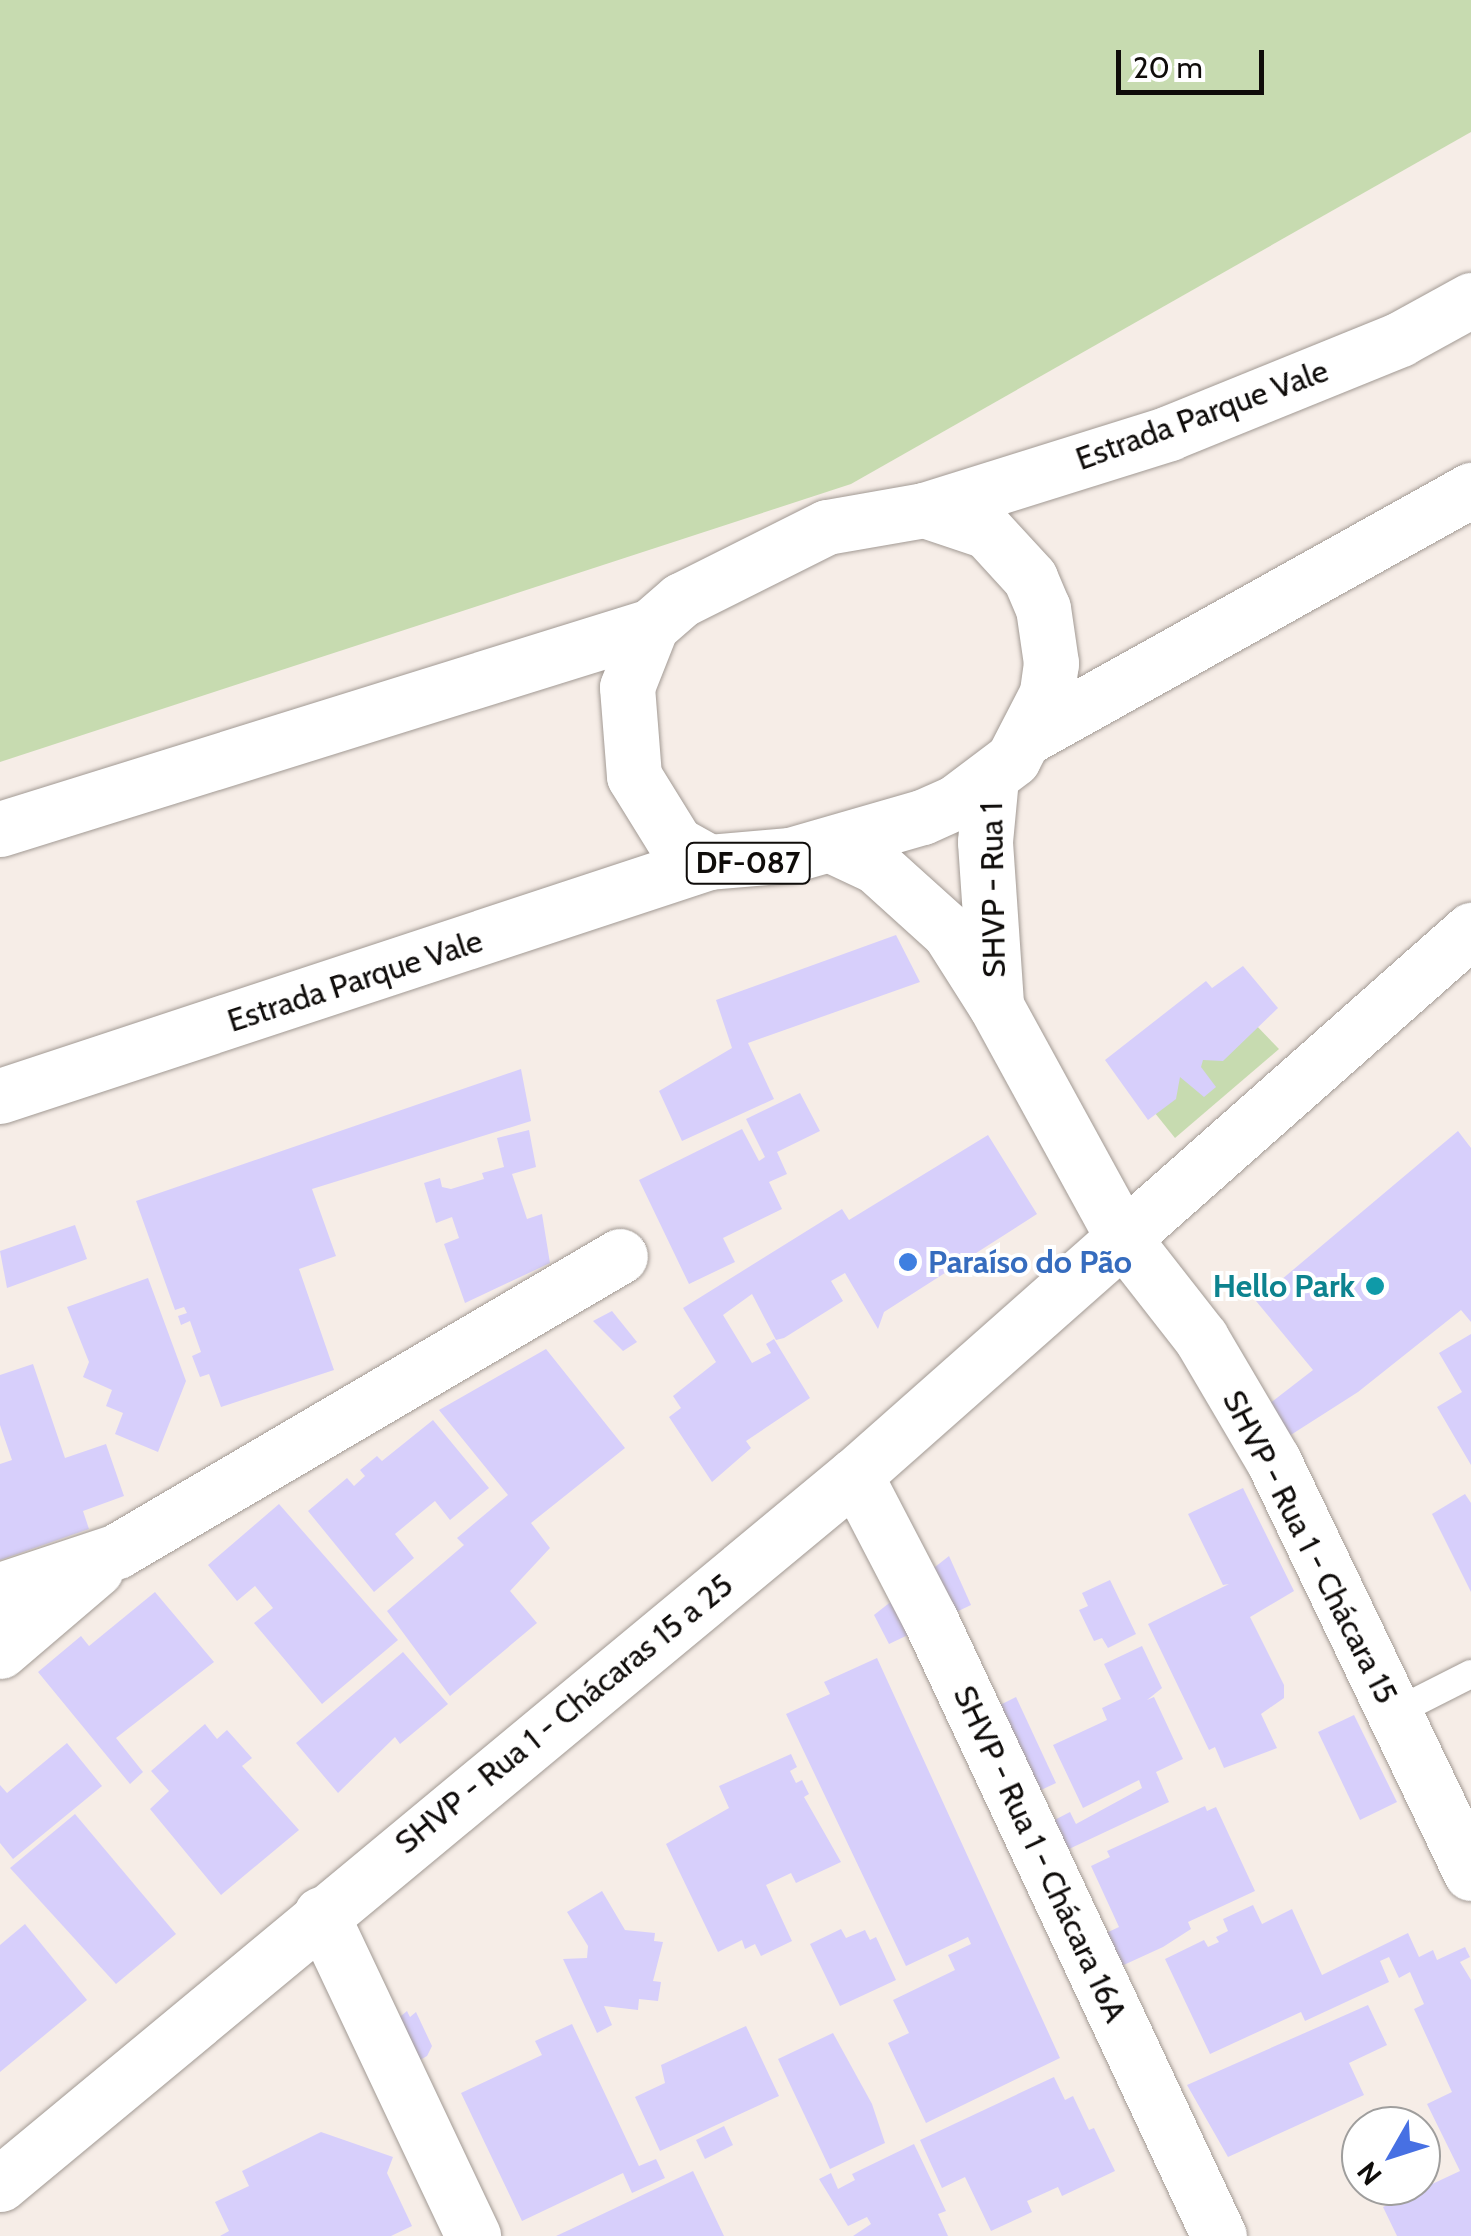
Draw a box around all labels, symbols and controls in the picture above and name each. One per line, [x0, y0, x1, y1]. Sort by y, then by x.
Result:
scale bar [1121, 30, 1268, 92]
text: 20 m [1133, 49, 1203, 86]
street label: Estrada Parque Vale [1071, 352, 1333, 478]
street label: SHVP - Rua 1 [972, 802, 1014, 978]
road number: DF-087 [686, 838, 810, 888]
street label: Estrada Parque Vale [223, 922, 487, 1040]
place label: Paraíso do Pão [928, 1243, 1132, 1281]
marker: Paraíso do Pão [897, 1251, 919, 1273]
place label: Hello Park [1213, 1267, 1355, 1305]
marker: Hello Park [1364, 1275, 1386, 1297]
street label: SHVP - Rua 1 - Chácara 15 [1214, 1384, 1406, 1710]
street label: SHVP - Rua 1 - Chácaras 15 a 25 [387, 1566, 741, 1862]
street label: SHVP - Rua 1 - Chácara 16A [945, 1680, 1135, 2028]
north arrow [1341, 2106, 1441, 2206]
text: N [1350, 2155, 1389, 2192]

